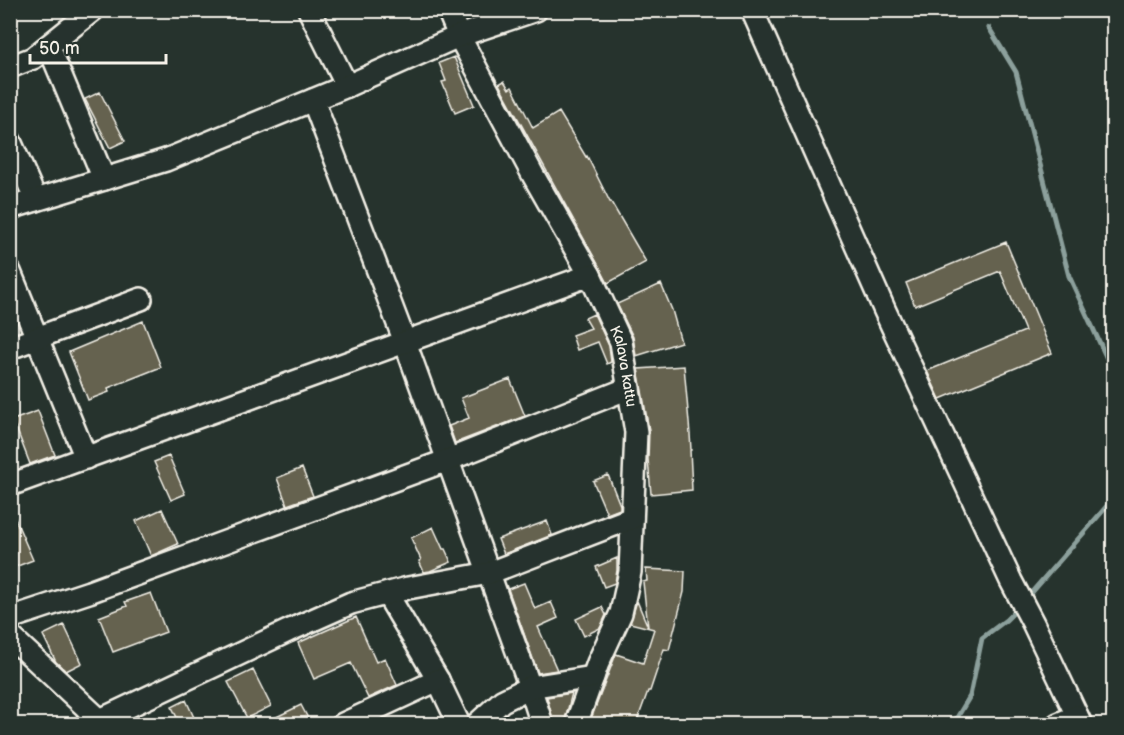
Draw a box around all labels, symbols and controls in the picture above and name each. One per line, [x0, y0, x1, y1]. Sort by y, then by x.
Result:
scale bar [30, 27, 166, 65]
text: 50 m [39, 38, 80, 59]
street label: Kalava kattu [605, 323, 641, 408]

